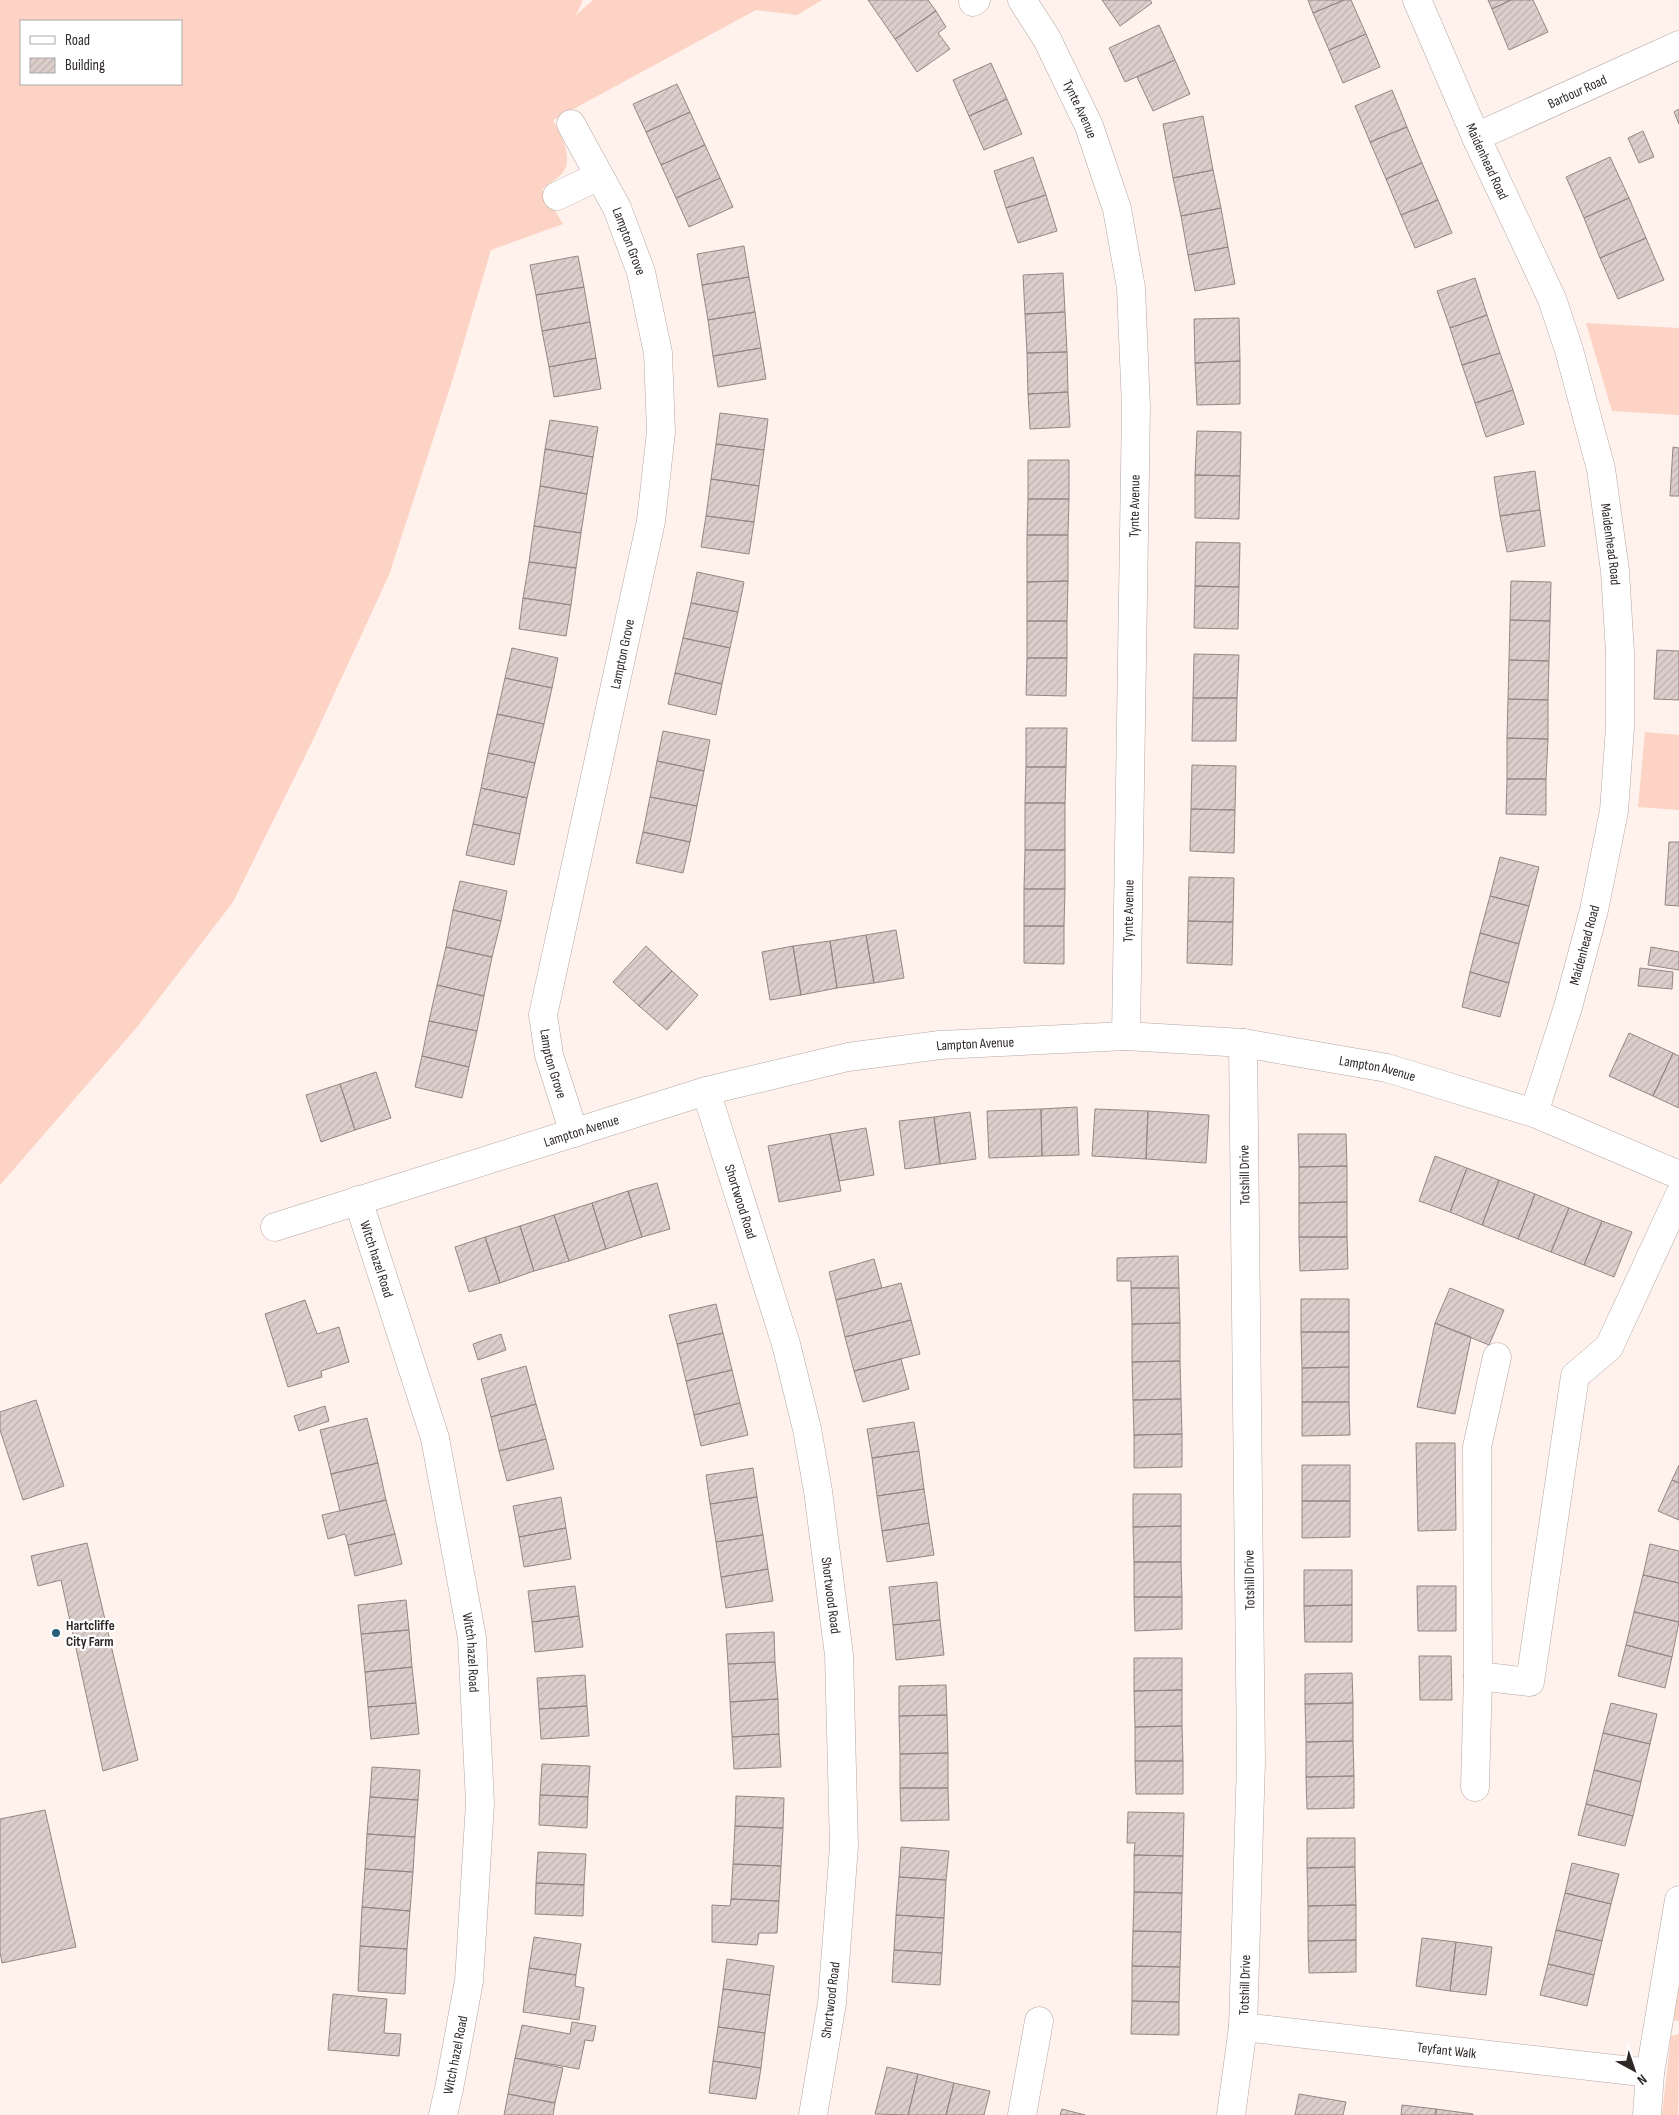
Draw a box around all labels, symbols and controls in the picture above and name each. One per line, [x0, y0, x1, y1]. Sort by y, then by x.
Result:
legend [20, 20, 182, 85]
text: Road [65, 31, 90, 50]
text: Building [65, 56, 105, 75]
street label: Barbour Road [1545, 71, 1610, 112]
street label: Tynte Avenue [1059, 77, 1101, 141]
street label: Maidenhead Road [1462, 121, 1512, 202]
street label: Lampton Grove [608, 205, 649, 277]
street label: Tynte Avenue [1125, 474, 1144, 538]
street label: Maidenhead Road [1597, 502, 1624, 586]
street label: Lampton Grove [607, 618, 638, 691]
street label: Tynte Avenue [1119, 879, 1138, 943]
street label: Maidenhead Road [1566, 903, 1603, 987]
street label: Lampton Grove [536, 1028, 570, 1101]
street label: Lampton Avenue [935, 1033, 1015, 1054]
street label: Lampton Avenue [1338, 1052, 1418, 1085]
street label: Lampton Avenue [542, 1111, 621, 1151]
street label: Totshill Drive [1235, 1145, 1254, 1205]
street label: Shortwood Road [721, 1162, 760, 1241]
street label: Witch hazel Road [356, 1219, 397, 1300]
street label: Totshill Drive [1240, 1550, 1259, 1610]
street label: Shortwood Road [818, 1556, 844, 1635]
street label: Witch hazel Road [459, 1612, 483, 1693]
place label: Hartcliffe City Farm [66, 1617, 115, 1650]
marker: Hartcliffe City Farm [50, 1627, 62, 1639]
street label: Totshill Drive [1235, 1954, 1254, 2015]
street label: Shortwood Road [817, 1961, 844, 2039]
street label: Witch hazel Road [440, 2014, 471, 2096]
street label: Teyfant Walk [1416, 2039, 1478, 2062]
north arrow [1609, 2045, 1659, 2095]
text: N [1634, 2071, 1650, 2088]

